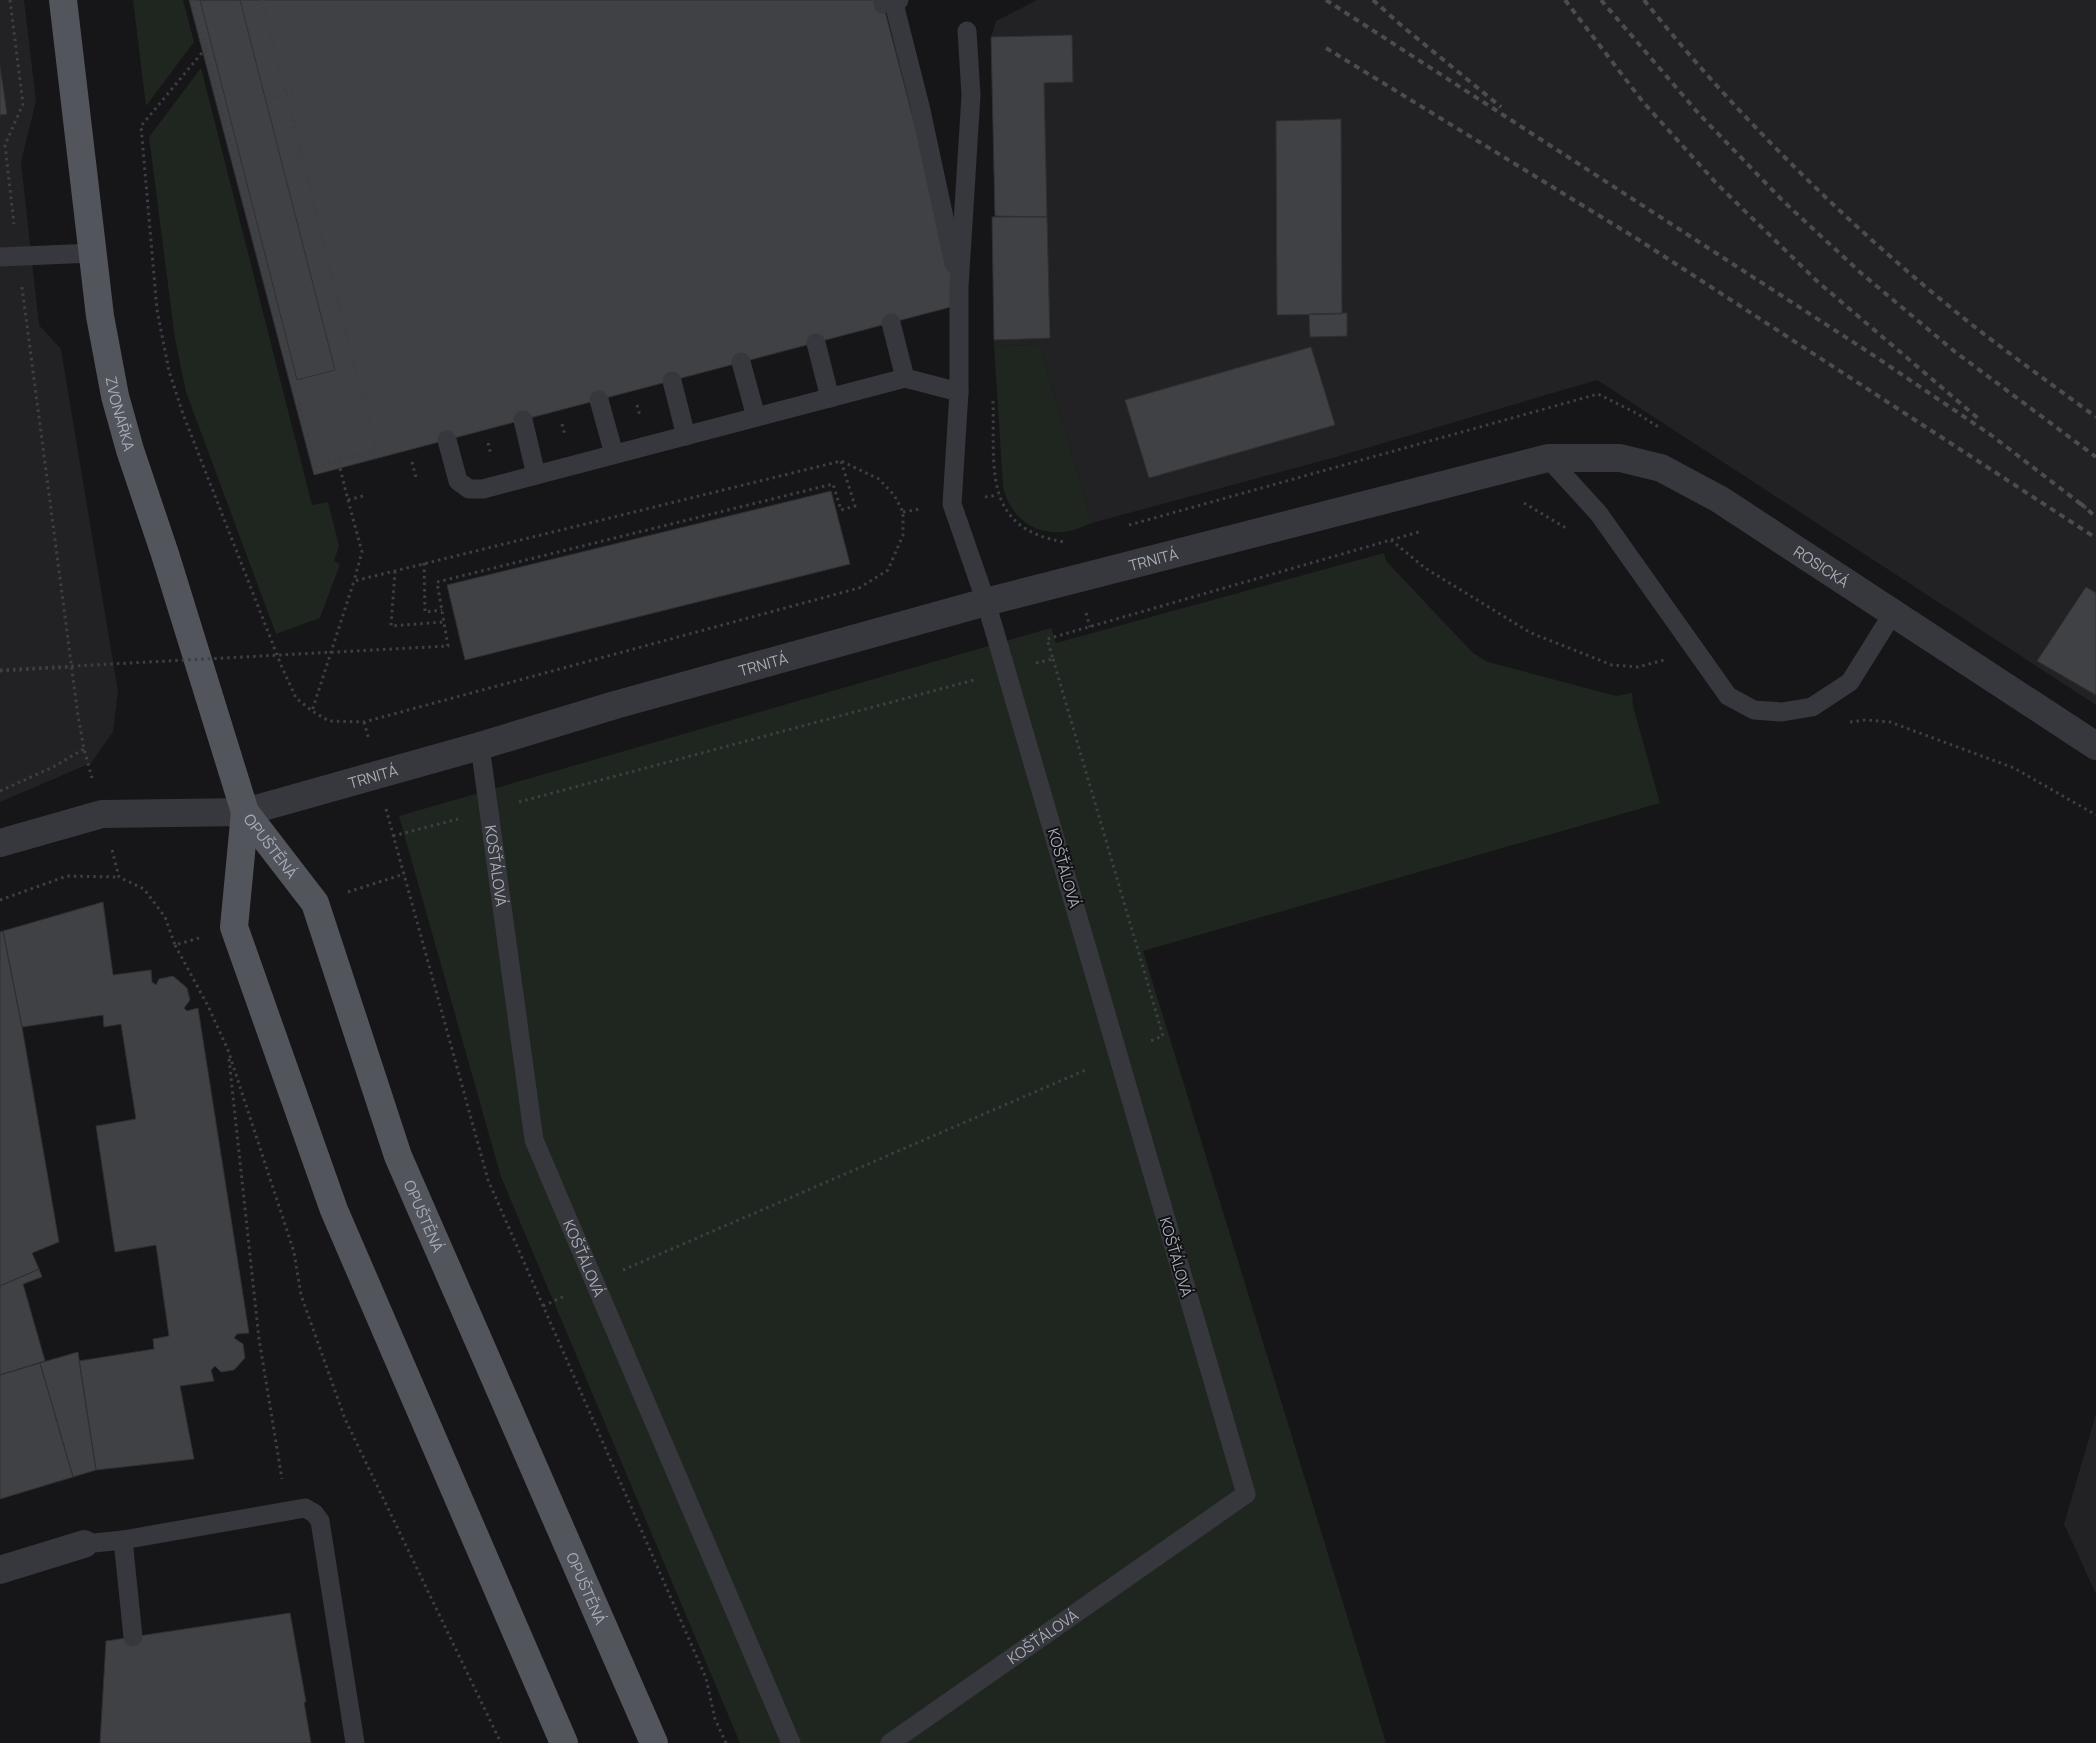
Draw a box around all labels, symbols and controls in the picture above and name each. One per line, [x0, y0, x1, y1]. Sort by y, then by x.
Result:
street label: ZVONAŘKA [101, 375, 140, 454]
street label: ROSICKÁ [1790, 540, 1854, 592]
street label: TRNITÁ [1126, 543, 1181, 576]
street label: TRNITÁ [736, 647, 791, 681]
street label: TRNITÁ [346, 759, 401, 793]
street label: OPUŠTĚNÁ [239, 809, 303, 883]
street label: KOŠŤÁLOVÁ [480, 824, 512, 908]
street label: KOŠŤÁLOVÁ [1043, 826, 1086, 911]
street label: OPUŠTĚNÁ [399, 1177, 449, 1256]
street label: KOŠŤÁLOVÁ [1155, 1215, 1198, 1300]
street label: KOŠŤÁLOVÁ [559, 1216, 610, 1300]
street label: OPUŠTĚNÁ [562, 1549, 612, 1628]
street label: KOŠŤÁLOVÁ [1003, 1604, 1082, 1668]

